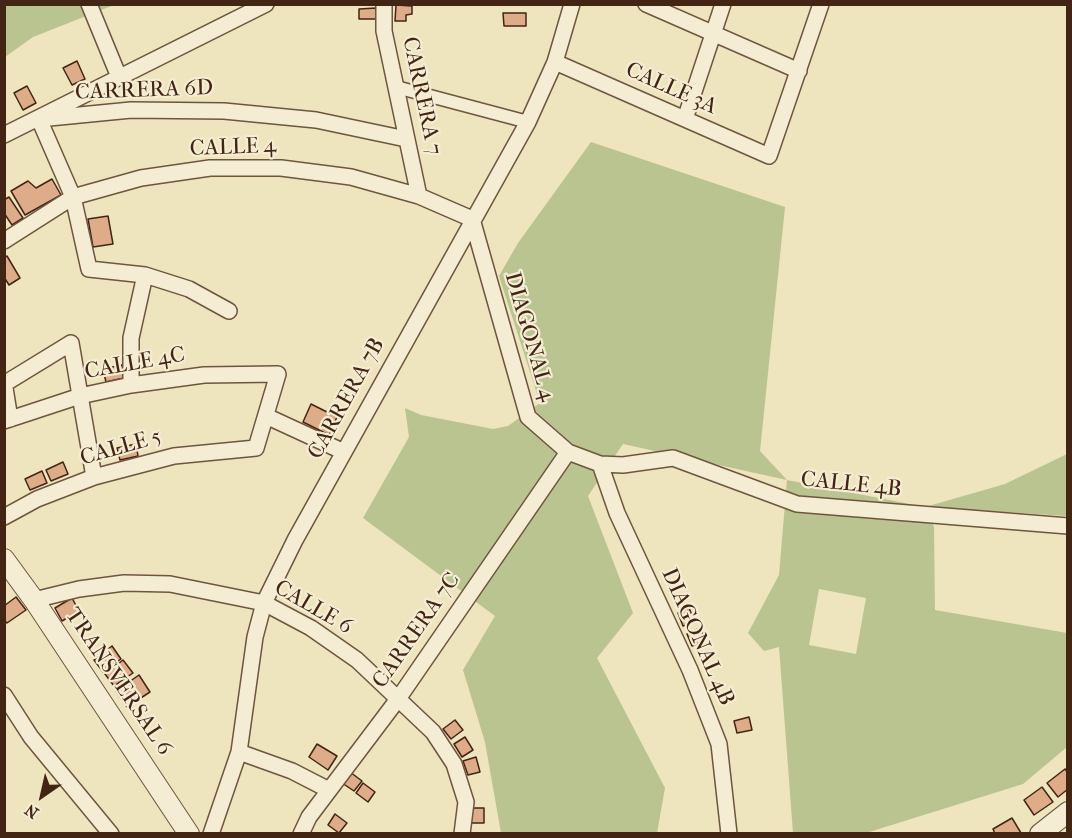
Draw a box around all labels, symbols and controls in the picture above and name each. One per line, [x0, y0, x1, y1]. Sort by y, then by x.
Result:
street label: CARRERA 7 [396, 35, 446, 157]
street label: CALLE 3A [621, 57, 721, 121]
street label: CARRERA 6D [75, 75, 213, 107]
street label: CALLE 4 [189, 133, 277, 163]
street label: DIAGONAL 4 [498, 269, 560, 405]
street label: CARRERA 7B [303, 334, 391, 464]
street label: CALLE 4C [83, 342, 187, 386]
street label: CALLE 5 [77, 424, 165, 472]
street label: CALLE 4B [799, 467, 903, 503]
street label: DIAGONAL 4B [655, 564, 739, 710]
street label: CARRERA 7C [368, 568, 466, 694]
street label: CALLE 6 [269, 575, 357, 641]
street label: TRANSVERSAL 6 [59, 603, 177, 761]
north arrow [12, 766, 72, 826]
text: N [21, 800, 42, 823]

